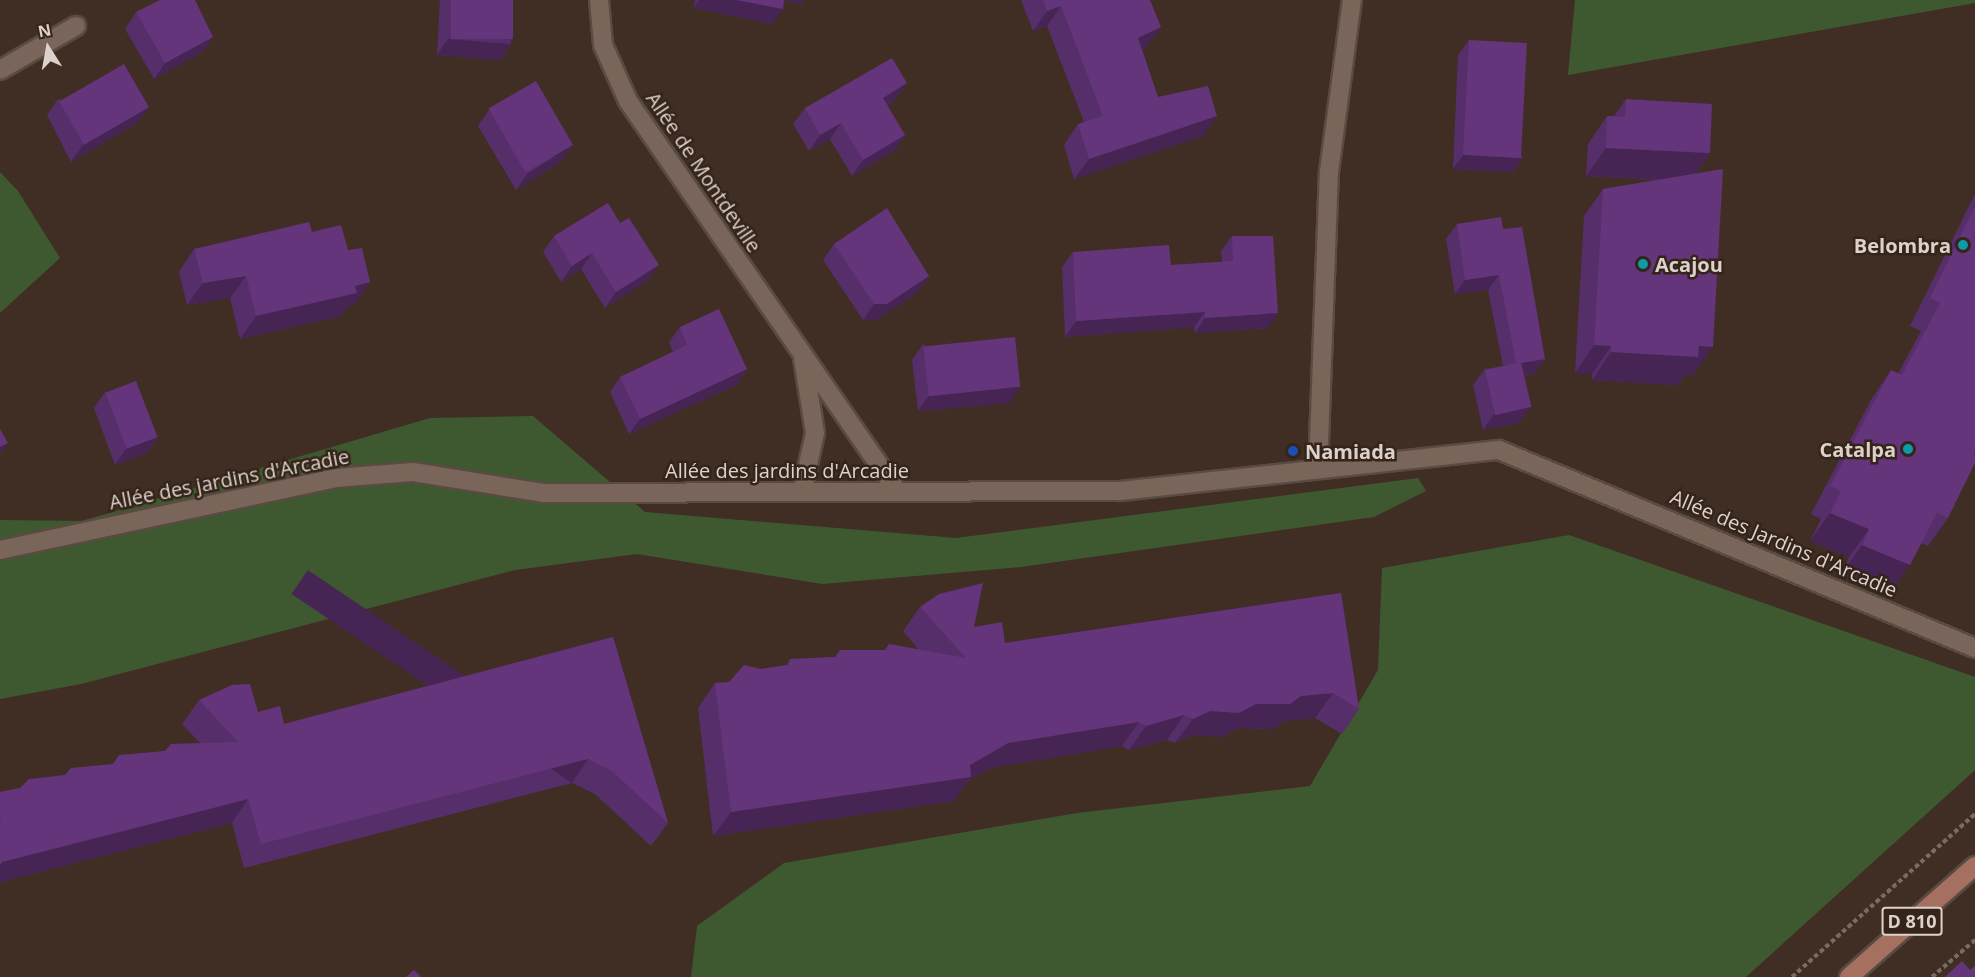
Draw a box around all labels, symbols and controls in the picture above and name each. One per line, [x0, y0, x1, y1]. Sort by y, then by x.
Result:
north arrow [18, 18, 78, 78]
text: N [36, 18, 53, 42]
street label: Allée de Montdeville [641, 87, 767, 257]
place label: Belombra [1854, 233, 1951, 257]
marker: Belombra [1956, 238, 1970, 252]
place label: Acajou [1655, 252, 1723, 276]
marker: Acajou [1636, 257, 1650, 271]
place label: Catalpa [1820, 437, 1896, 461]
place label: Namiada [1305, 439, 1396, 463]
marker: Catalpa [1901, 442, 1915, 456]
street label: Allée des jardins d'Arcadie [107, 444, 351, 514]
marker: Namiada [1286, 444, 1300, 458]
street label: Allée des jardins d'Arcadie [665, 458, 909, 482]
street label: Allée des Jardins d'Arcadie [1667, 484, 1901, 602]
road number: D 810 [1880, 906, 1944, 936]

